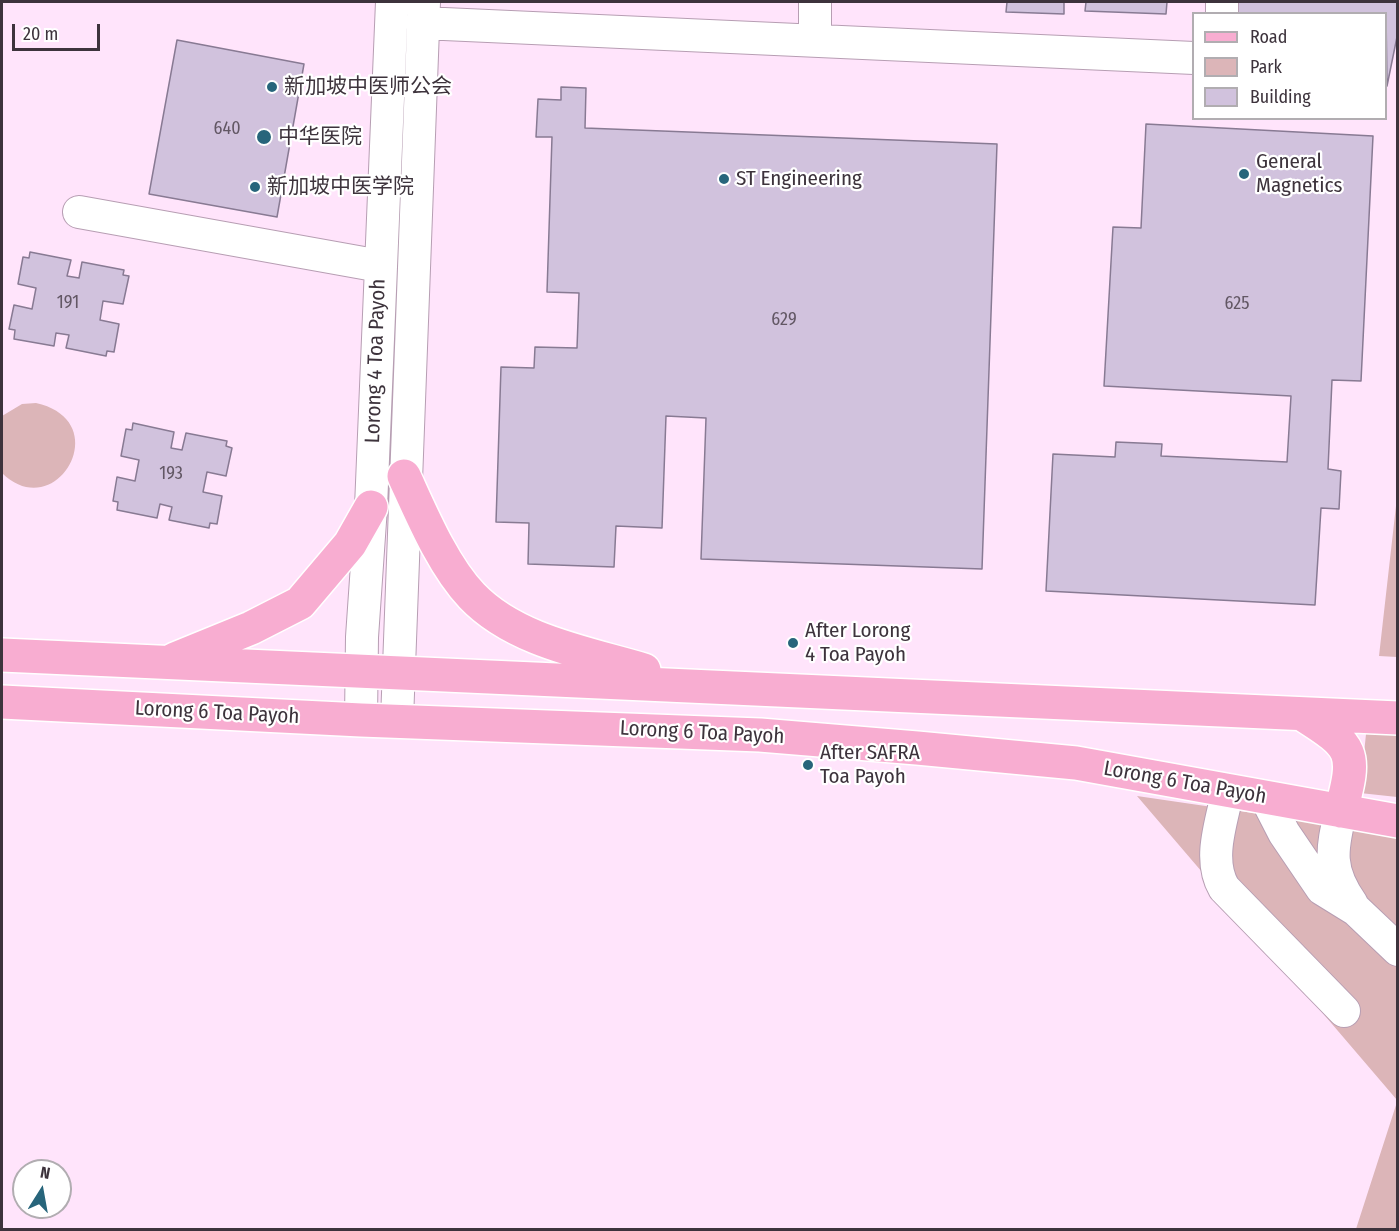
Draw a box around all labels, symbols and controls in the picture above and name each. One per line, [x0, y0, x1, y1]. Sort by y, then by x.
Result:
scale bar [15, 12, 104, 50]
legend [1192, 12, 1387, 120]
text: 20 m [23, 23, 58, 45]
text: Road [1250, 26, 1287, 48]
text: Park [1250, 56, 1282, 78]
place label: 新加坡中医师公会 [284, 74, 452, 100]
marker: 新加坡中医师公会 [265, 80, 279, 94]
text: Building [1250, 86, 1311, 108]
house number: 640 [213, 118, 241, 140]
place label: 中华医院 [278, 124, 362, 150]
marker: 中华医院 [255, 128, 273, 146]
place label: General Magnetics [1256, 149, 1342, 199]
place label: ST Engineering [736, 166, 862, 192]
marker: General Magnetics [1237, 167, 1251, 181]
marker: ST Engineering [717, 172, 731, 186]
place label: 新加坡中医学院 [267, 174, 414, 200]
marker: 新加坡中医学院 [248, 180, 262, 194]
street label: Lorong 4 Toa Payoh [361, 278, 391, 444]
house number: 191 [57, 292, 79, 314]
house number: 625 [1225, 293, 1249, 315]
house number: 629 [771, 309, 797, 331]
house number: 193 [159, 463, 183, 485]
place label: After Lorong 4 Toa Payoh [805, 618, 910, 668]
marker: After Lorong 4 Toa Payoh [786, 636, 800, 650]
street label: Lorong 6 Toa Payoh [134, 696, 300, 730]
street label: Lorong 6 Toa Payoh [619, 716, 785, 750]
place label: After SAFRA Toa Payoh [820, 740, 920, 790]
street label: Lorong 6 Toa Payoh [1102, 756, 1268, 810]
marker: After SAFRA Toa Payoh [801, 758, 815, 772]
north arrow [12, 1159, 72, 1219]
text: N [39, 1163, 52, 1183]

